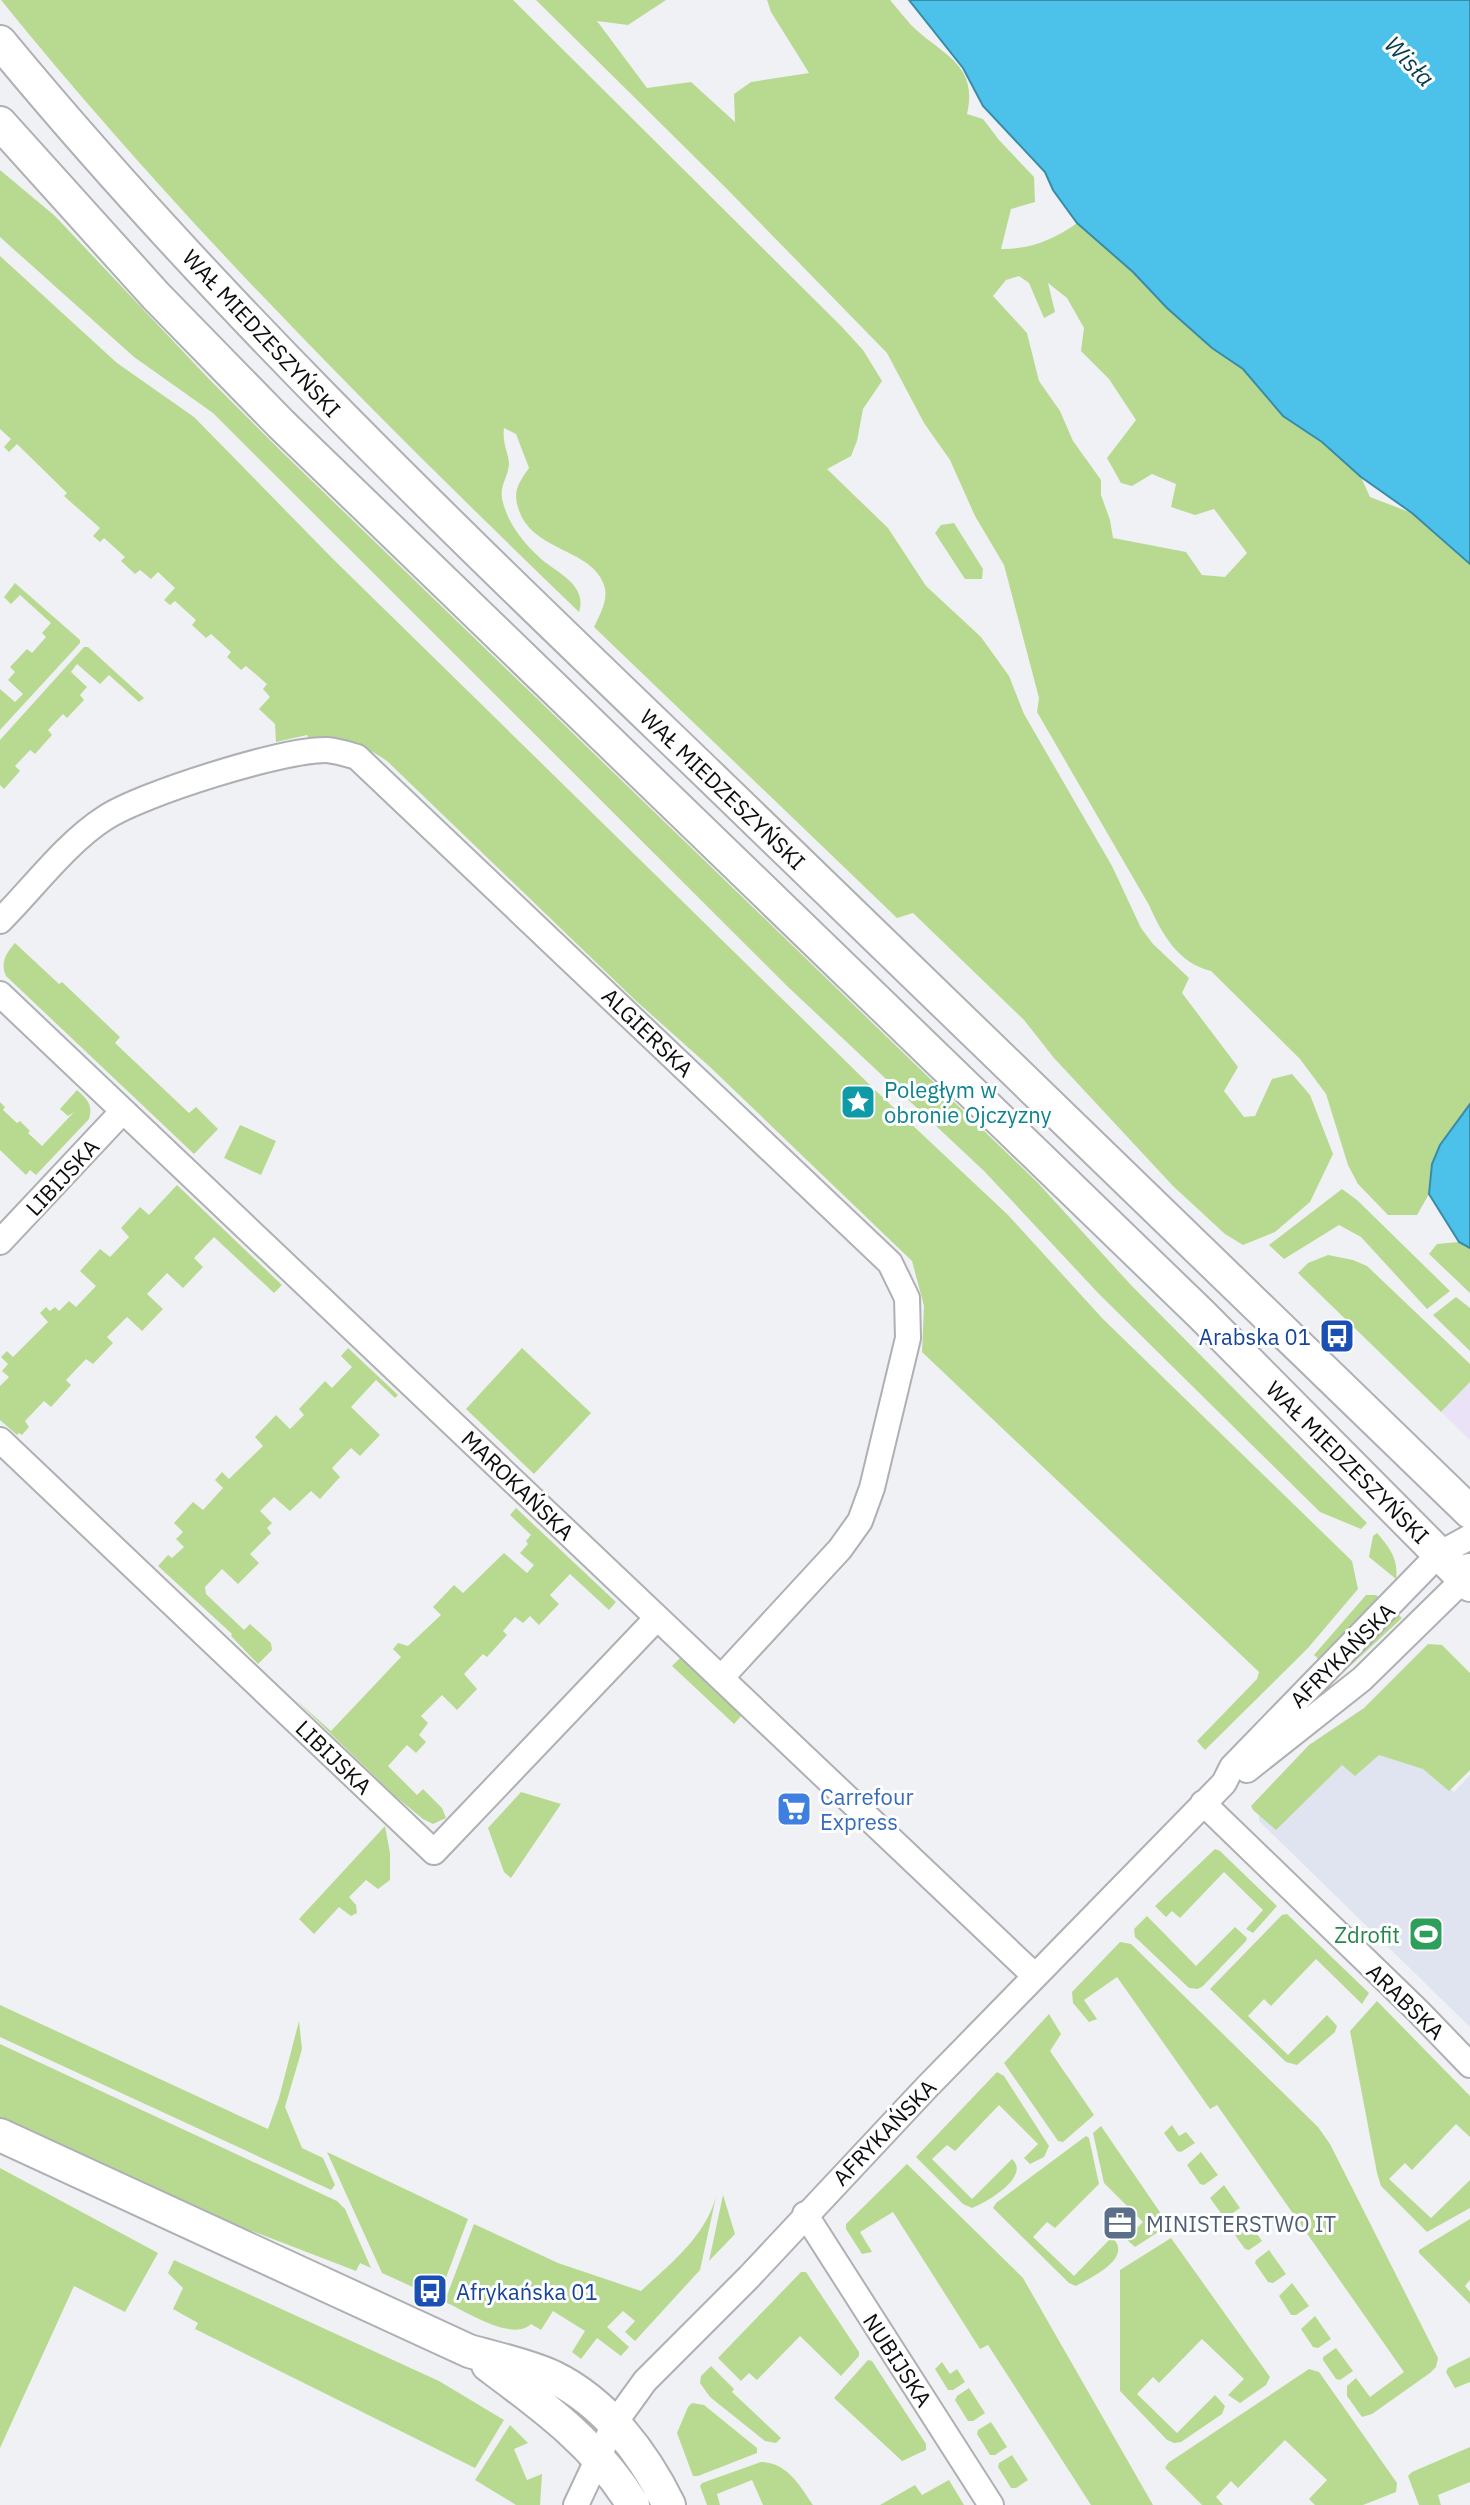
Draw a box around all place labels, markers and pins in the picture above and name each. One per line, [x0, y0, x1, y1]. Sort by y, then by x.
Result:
place label: Poległym w obronie Ojczyzny [884, 1075, 1051, 1129]
place icon: Poległym w obronie Ojczyzny [839, 1083, 877, 1121]
bus stop icon: Arabska 01 [1318, 1317, 1356, 1355]
place label: Arabska 01 [1199, 1322, 1311, 1351]
place label: Carrefour Express [820, 1782, 913, 1836]
supermarket icon: Carrefour Express [775, 1790, 813, 1828]
sports icon: Zdrofit [1407, 1915, 1445, 1953]
place label: Zdrofit [1334, 1920, 1400, 1949]
office icon: MINISTERSTWO IT [1101, 2204, 1139, 2242]
place label: MINISTERSTWO IT [1146, 2209, 1336, 2238]
bus stop icon: Afrykańska 01 [411, 2272, 449, 2310]
place label: Afrykańska 01 [456, 2277, 598, 2306]

